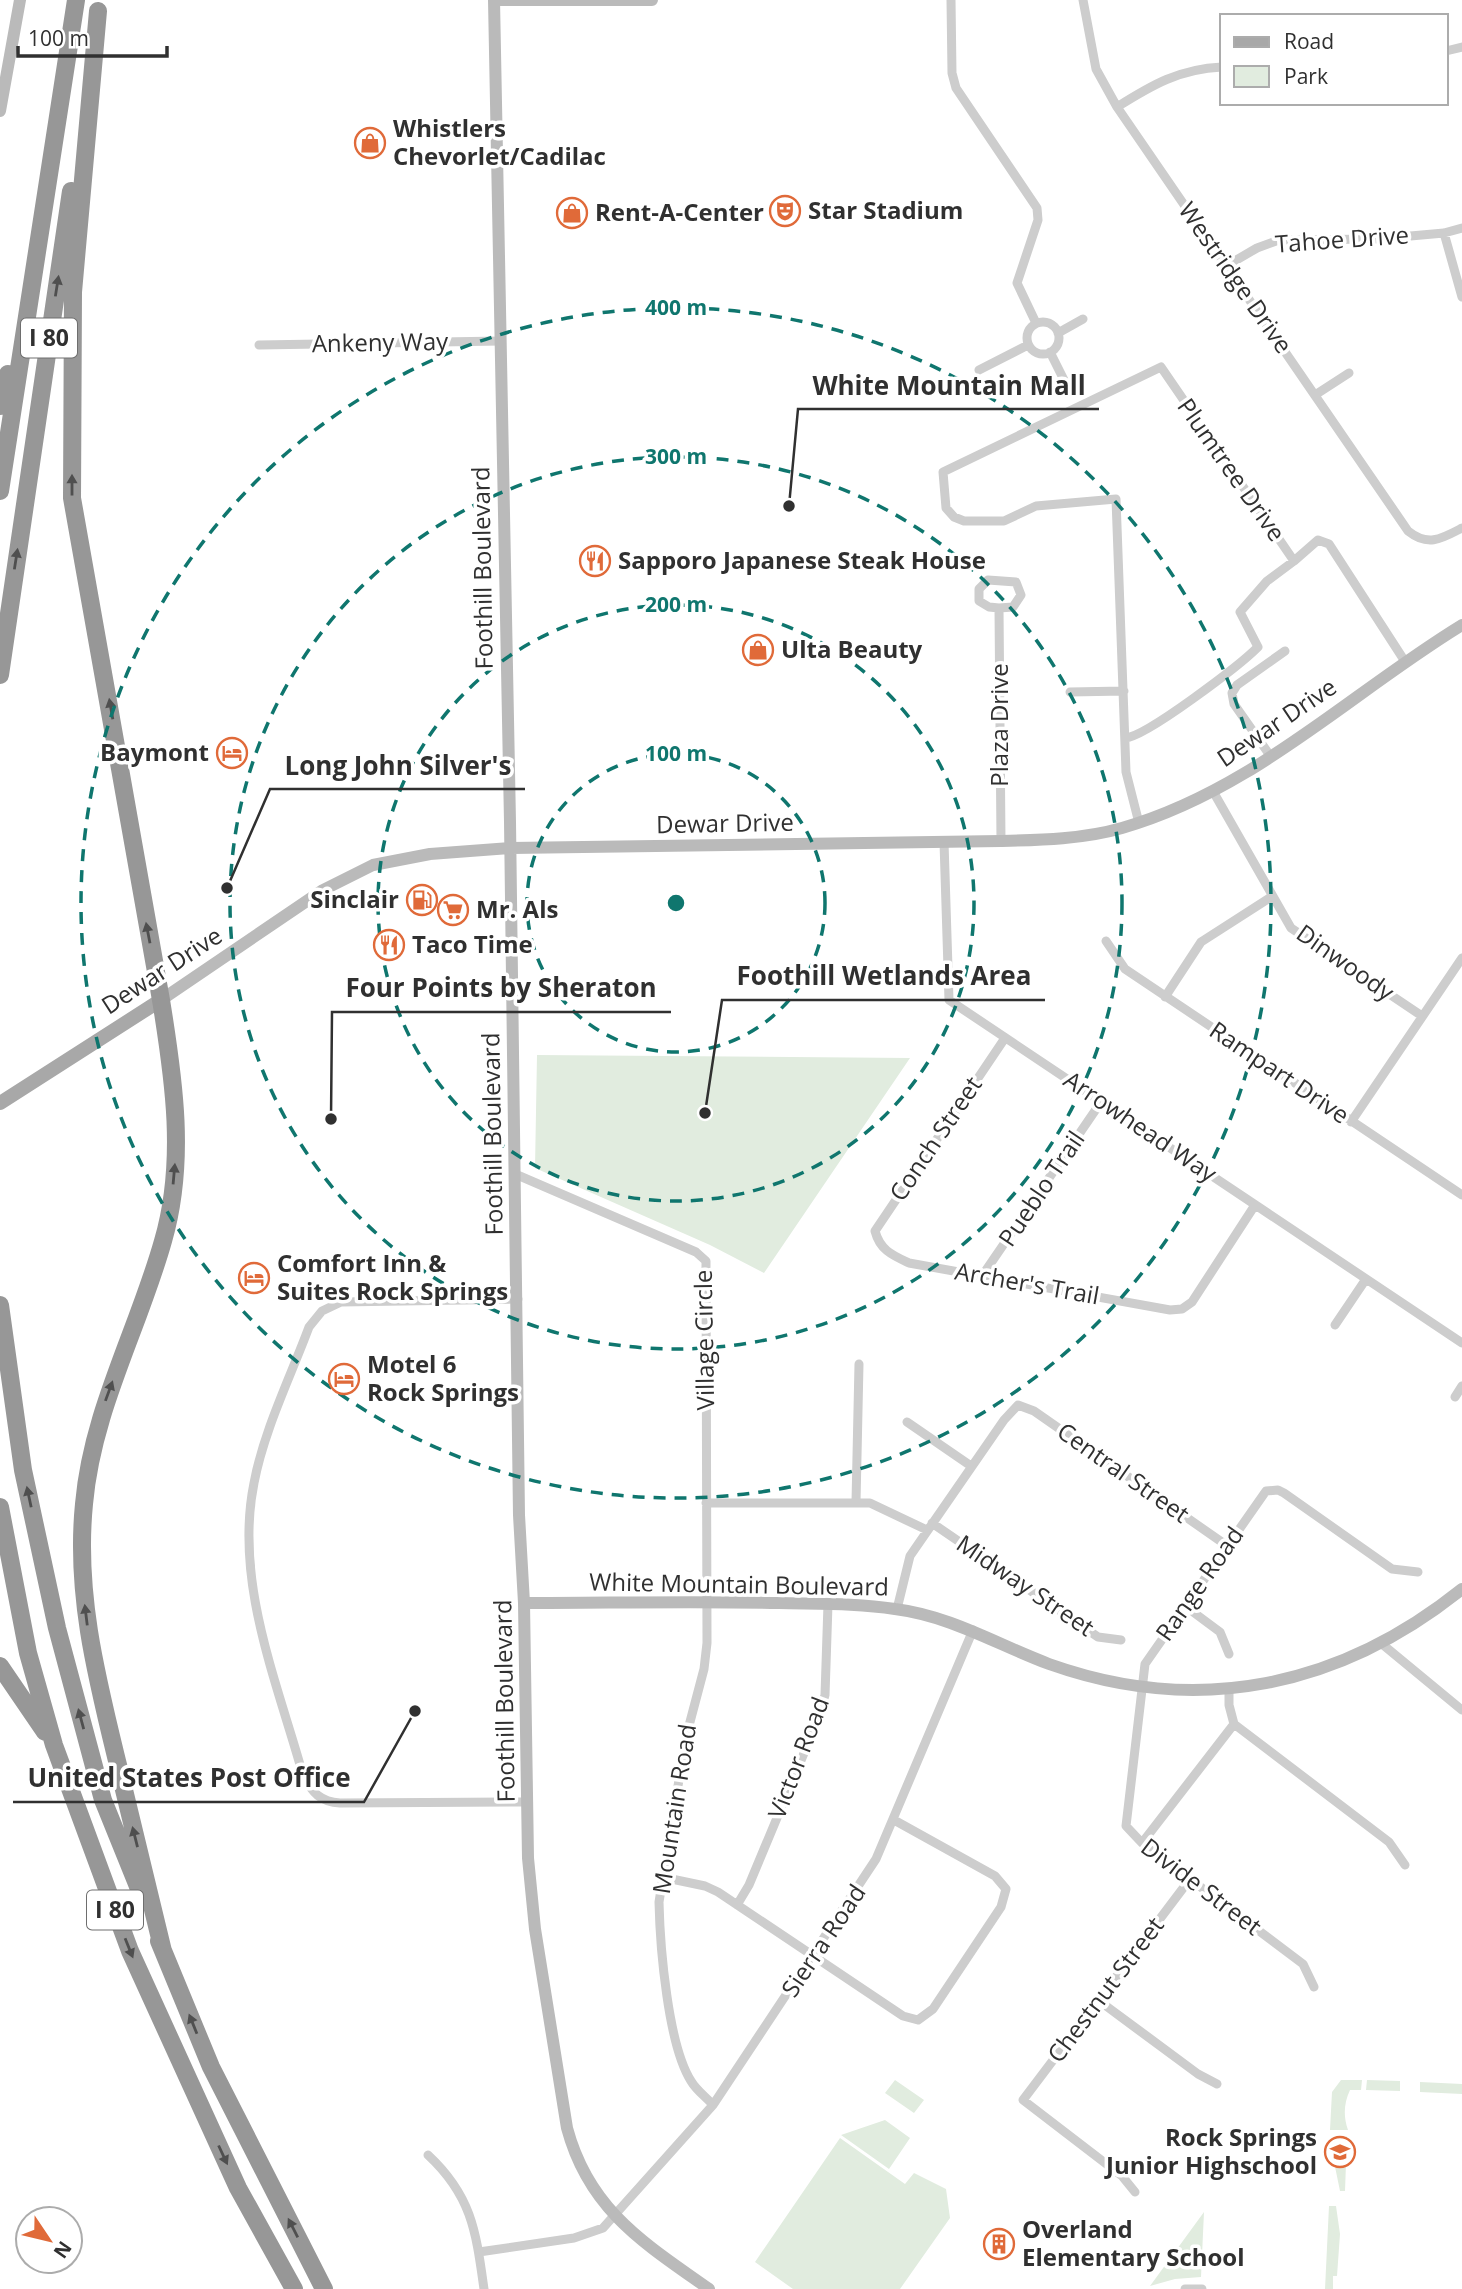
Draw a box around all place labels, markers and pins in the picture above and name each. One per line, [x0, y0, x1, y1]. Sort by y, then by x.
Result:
place label: Whistlers Chevorlet/Cadilac [393, 111, 606, 172]
shop icon: Whistlers Chevorlet/Cadilac [353, 126, 387, 160]
place label: Star Stadium [808, 193, 963, 226]
theatre icon: Star Stadium [768, 194, 802, 228]
place label: Rent-A-Center [595, 195, 764, 228]
shop icon: Rent-A-Center [555, 196, 589, 230]
callout: White Mountain Mall [798, 362, 1099, 409]
place label: Sapporo Japanese Steak House [618, 543, 986, 576]
restaurant icon: Sapporo Japanese Steak House [578, 544, 612, 578]
place label: Ulta Beauty [781, 632, 923, 665]
shop icon: Ulta Beauty [741, 633, 775, 667]
place label: Baymont [100, 735, 209, 768]
hotel icon: Baymont [215, 736, 249, 770]
callout: Long John Silver's [270, 742, 525, 789]
place label: Sinclair [310, 882, 399, 915]
fuel station icon: Sinclair [405, 883, 439, 917]
centre of rings [664, 891, 688, 915]
place label: Mr. Als [476, 892, 558, 925]
supermarket icon: Mr. Als [436, 893, 470, 927]
place label: Taco Time [412, 927, 533, 960]
restaurant icon: Taco Time [372, 928, 406, 962]
callout: Foothill Wetlands Area [722, 953, 1045, 1000]
callout: Four Points by Sheraton [332, 965, 671, 1012]
place label: Comfort Inn & Suites Rock Springs [277, 1246, 508, 1307]
hotel icon: Comfort Inn & Suites Rock Springs [237, 1261, 271, 1295]
place label: Motel 6 Rock Springs [367, 1347, 519, 1408]
hotel icon: Motel 6 Rock Springs [327, 1362, 361, 1396]
callout: United States Post Office [13, 1755, 364, 1802]
place label: Rock Springs Junior Highschool [1104, 2120, 1317, 2181]
school or university icon: Rock Springs Junior Highschool [1323, 2135, 1357, 2169]
place label: Overland Elementary School [1022, 2212, 1245, 2273]
building icon: Overland Elementary School [982, 2227, 1016, 2261]

